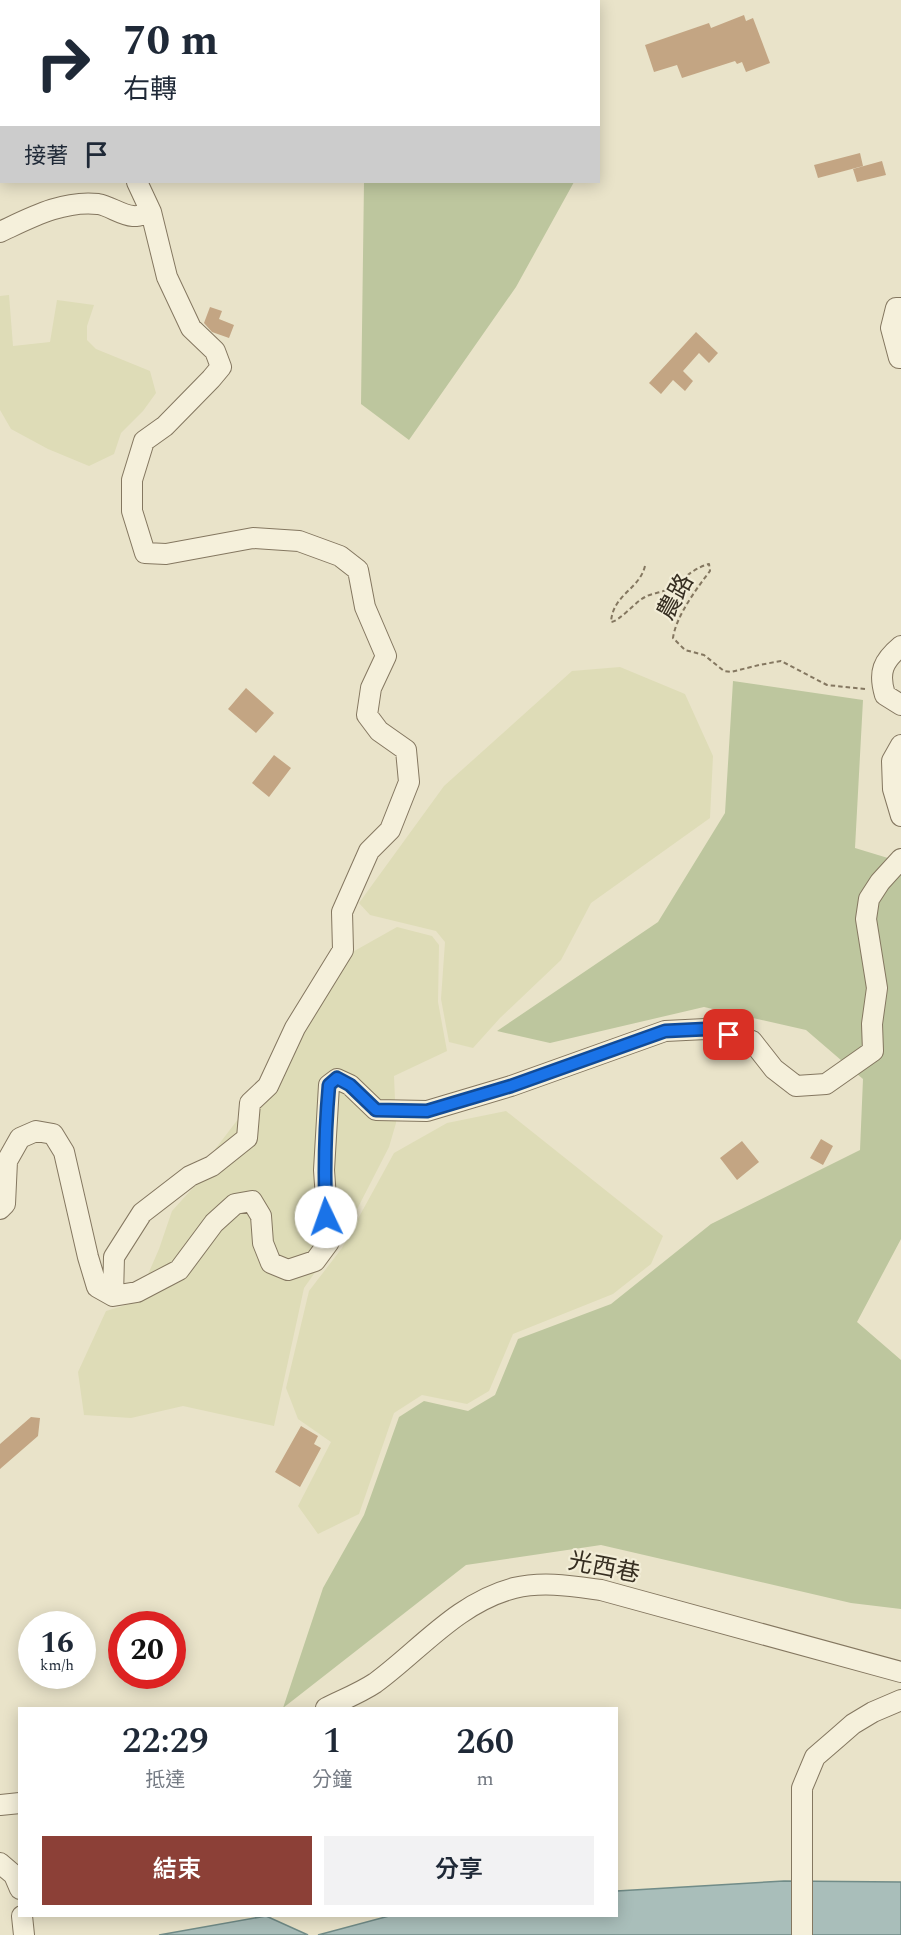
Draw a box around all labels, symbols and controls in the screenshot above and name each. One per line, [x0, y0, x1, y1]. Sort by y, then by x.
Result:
text: 70 m [123, 10, 218, 73]
icon: right [24, 24, 102, 102]
text: 右轉 [123, 69, 177, 111]
icon: arrive [80, 138, 113, 171]
text: 接著 [24, 140, 68, 173]
street label: 農路 [649, 567, 703, 627]
pin [703, 1009, 754, 1060]
icon: arrive [712, 1018, 745, 1051]
position arrow [294, 1185, 358, 1249]
street label: 光西巷 [565, 1543, 643, 1593]
speed limit sign: 20 [108, 1611, 186, 1689]
text: 16 [40, 1620, 74, 1666]
text: km/h [40, 1654, 74, 1677]
text: 22:29 [122, 1714, 208, 1769]
text: 1 [323, 1714, 342, 1769]
text: 260 [456, 1715, 514, 1770]
text: m [477, 1764, 494, 1794]
text: 抵達 [145, 1765, 185, 1795]
text: 分鐘 [312, 1765, 352, 1795]
button: 結束 [42, 1836, 312, 1905]
button: 分享 [324, 1836, 594, 1905]

